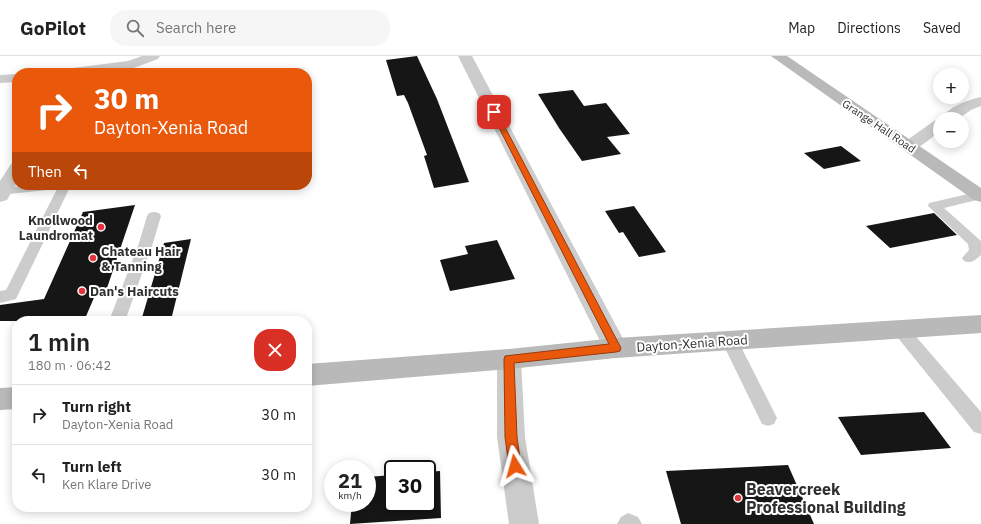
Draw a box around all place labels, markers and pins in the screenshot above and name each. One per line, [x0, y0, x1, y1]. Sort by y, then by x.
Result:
pin [477, 95, 511, 129]
place label: Knollwood Laundromat [19, 212, 93, 244]
marker: Knollwood Laundromat [96, 222, 106, 232]
place label: Chateau Hair & Tanning [101, 243, 181, 275]
marker: Chateau Hair & Tanning [88, 253, 98, 263]
place label: Dan's Haircuts [90, 283, 179, 300]
marker: Dan's Haircuts [77, 286, 87, 296]
place label: Beavercreek Professional Building [746, 479, 906, 517]
marker: Beavercreek Professional Building [733, 493, 743, 503]

